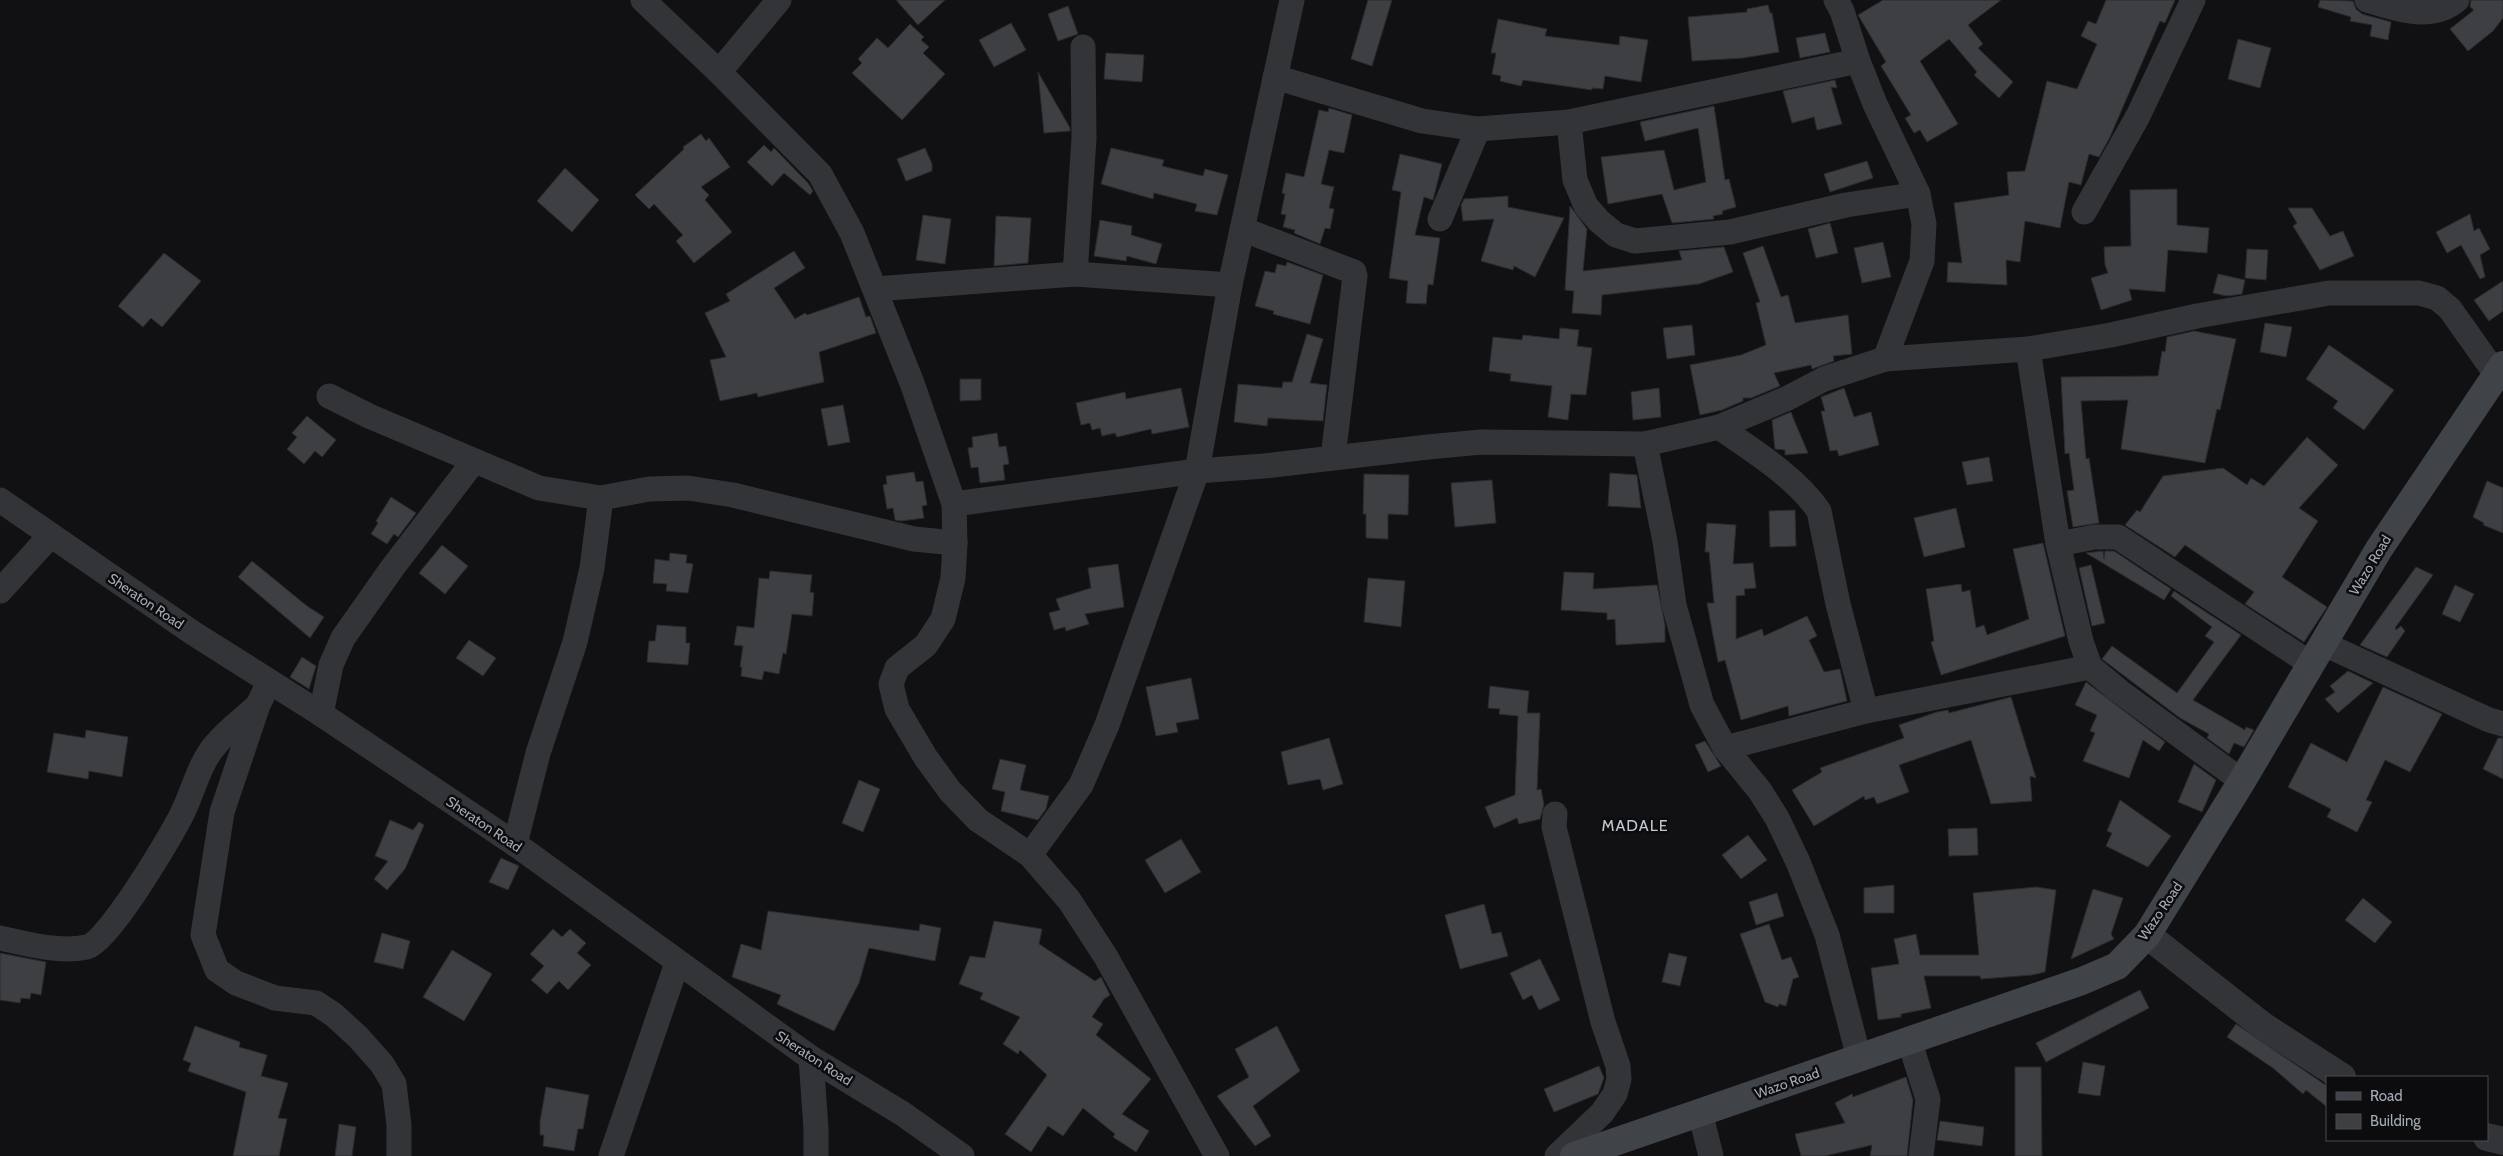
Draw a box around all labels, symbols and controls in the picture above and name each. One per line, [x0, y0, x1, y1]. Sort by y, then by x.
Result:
street label: Wazo Road [2345, 532, 2395, 598]
street label: Sheraton Road [105, 569, 187, 633]
street label: Sheraton Road [443, 792, 525, 856]
district label: MADALE [1601, 816, 1669, 835]
street label: Wazo Road [2134, 878, 2186, 944]
street label: Sheraton Road [772, 1027, 856, 1089]
street label: Wazo Road [1752, 1064, 1822, 1102]
legend [2326, 1076, 2488, 1141]
text: Road [2370, 1087, 2403, 1105]
text: Building [2370, 1112, 2421, 1130]

